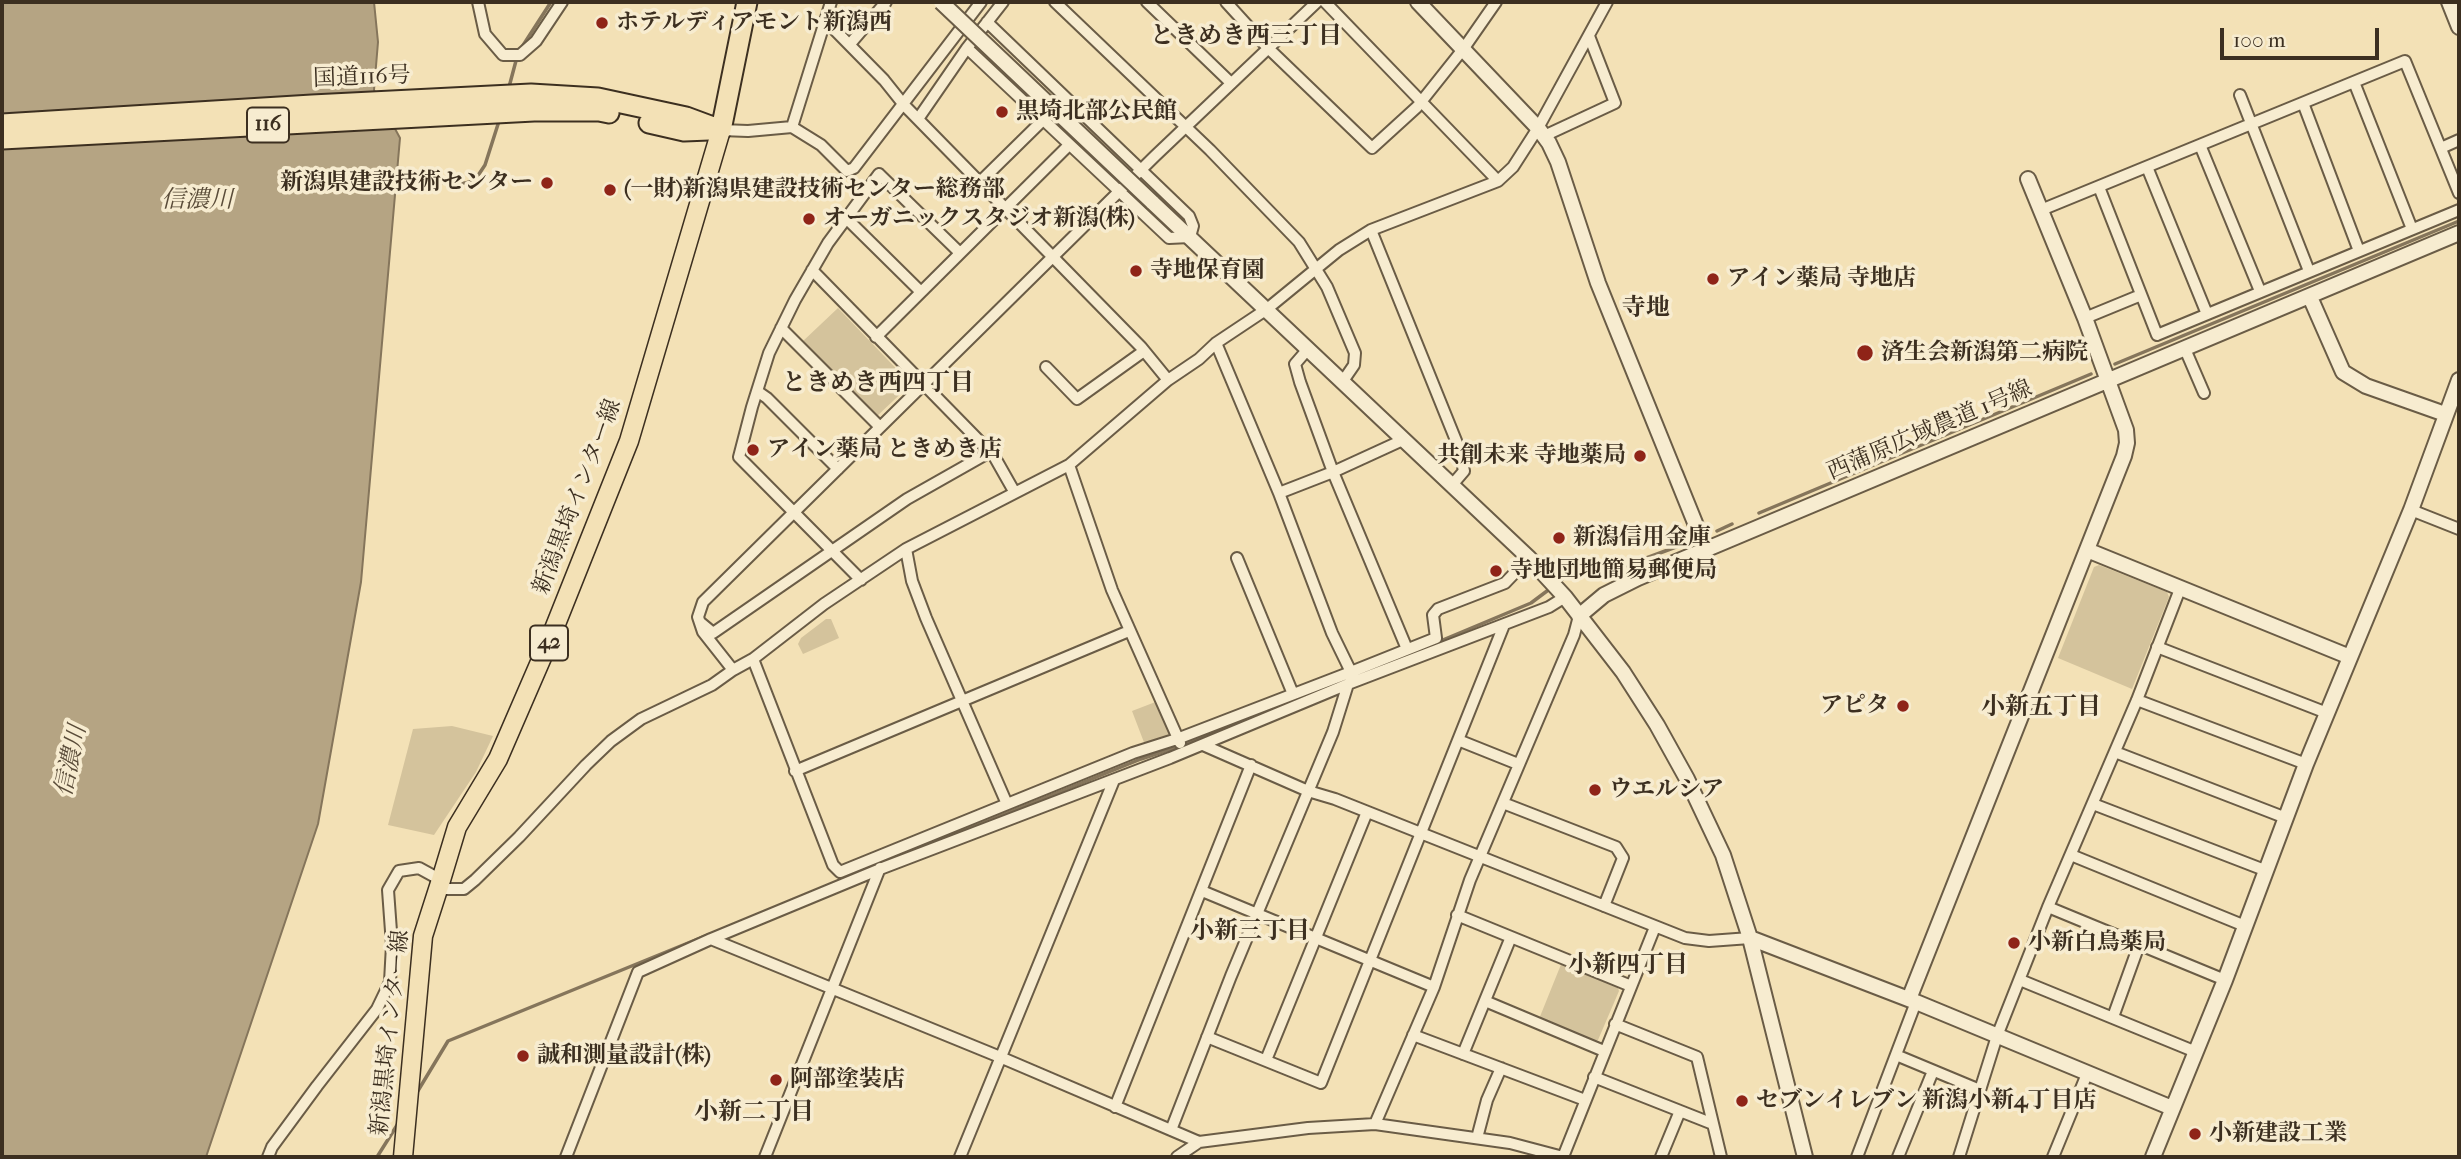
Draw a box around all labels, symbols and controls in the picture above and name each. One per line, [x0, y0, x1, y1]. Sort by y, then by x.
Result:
place label: ホテルディアモント新潟西 [616, 9, 892, 37]
scale bar [2223, 14, 2382, 58]
marker: ホテルディアモント新潟西 [594, 15, 610, 31]
district label: ときめき西三丁目 [1150, 23, 1342, 51]
text: 100 m [2233, 28, 2286, 52]
street label: 国道116号 [313, 63, 411, 93]
place label: 黒埼北部公民館 [1016, 98, 1177, 126]
marker: 黒埼北部公民館 [994, 104, 1010, 120]
road number: 116 [247, 108, 289, 142]
place label: 新潟県建設技術センター [280, 169, 533, 197]
marker: 新潟県建設技術センター [539, 175, 555, 191]
place label: (一財)新潟県建設技術センター総務部 [624, 176, 1005, 204]
marker: (一財)新潟県建設技術センター総務部 [602, 182, 618, 198]
water label: 信濃川 [161, 187, 233, 215]
place label: オーガニックスタジオ新潟(株) [823, 205, 1135, 233]
marker: オーガニックスタジオ新潟(株) [801, 211, 817, 227]
place label: 寺地保育園 [1150, 257, 1265, 285]
marker: 寺地保育園 [1128, 263, 1144, 279]
place label: アイン薬局 寺地店 [1727, 265, 1916, 293]
marker: アイン薬局 寺地店 [1705, 271, 1721, 287]
district label: 寺地 [1622, 295, 1670, 323]
place label: 済生会新潟第二病院 [1881, 339, 2088, 367]
marker: 済生会新潟第二病院 [1855, 343, 1875, 363]
district label: ときめき西四丁目 [782, 370, 974, 398]
street label: 西蒲原広域農道 1号線 [1823, 375, 2037, 487]
street label: 新潟黒埼インター線 [528, 395, 628, 599]
place label: アイン薬局 ときめき店 [767, 436, 1002, 464]
marker: アイン薬局 ときめき店 [745, 442, 761, 458]
place label: 共創未来 寺地薬局 [1437, 442, 1626, 470]
marker: 共創未来 寺地薬局 [1632, 448, 1648, 464]
place label: 新潟信用金庫 [1573, 524, 1711, 552]
marker: 新潟信用金庫 [1551, 530, 1567, 546]
place label: 寺地団地簡易郵便局 [1510, 557, 1717, 585]
marker: 寺地団地簡易郵便局 [1488, 563, 1504, 579]
road number: 42 [530, 626, 568, 660]
place label: アピタ [1820, 692, 1889, 720]
district label: 小新五丁目 [1981, 694, 2101, 722]
marker: アピタ [1895, 698, 1911, 714]
water label: 信濃川 [50, 723, 94, 799]
place label: ウエルシア [1609, 776, 1724, 804]
marker: ウエルシア [1587, 782, 1603, 798]
district label: 小新三丁目 [1190, 918, 1310, 946]
street label: 新潟黒埼インター線 [366, 929, 416, 1137]
place label: 小新白鳥薬局 [2028, 929, 2166, 957]
marker: 小新白鳥薬局 [2006, 935, 2022, 951]
district label: 小新四丁目 [1568, 952, 1688, 980]
place label: 誠和測量設計(株) [537, 1042, 711, 1070]
marker: 誠和測量設計(株) [515, 1048, 531, 1064]
place label: 阿部塗装店 [790, 1066, 905, 1094]
marker: 阿部塗装店 [768, 1072, 784, 1088]
place label: セブンイレブン 新潟小新4丁目店 [1756, 1087, 2097, 1115]
marker: セブンイレブン 新潟小新4丁目店 [1734, 1093, 1750, 1109]
district label: 小新二丁目 [694, 1099, 814, 1127]
place label: 小新建設工業 [2209, 1120, 2347, 1148]
marker: 小新建設工業 [2187, 1126, 2203, 1142]

